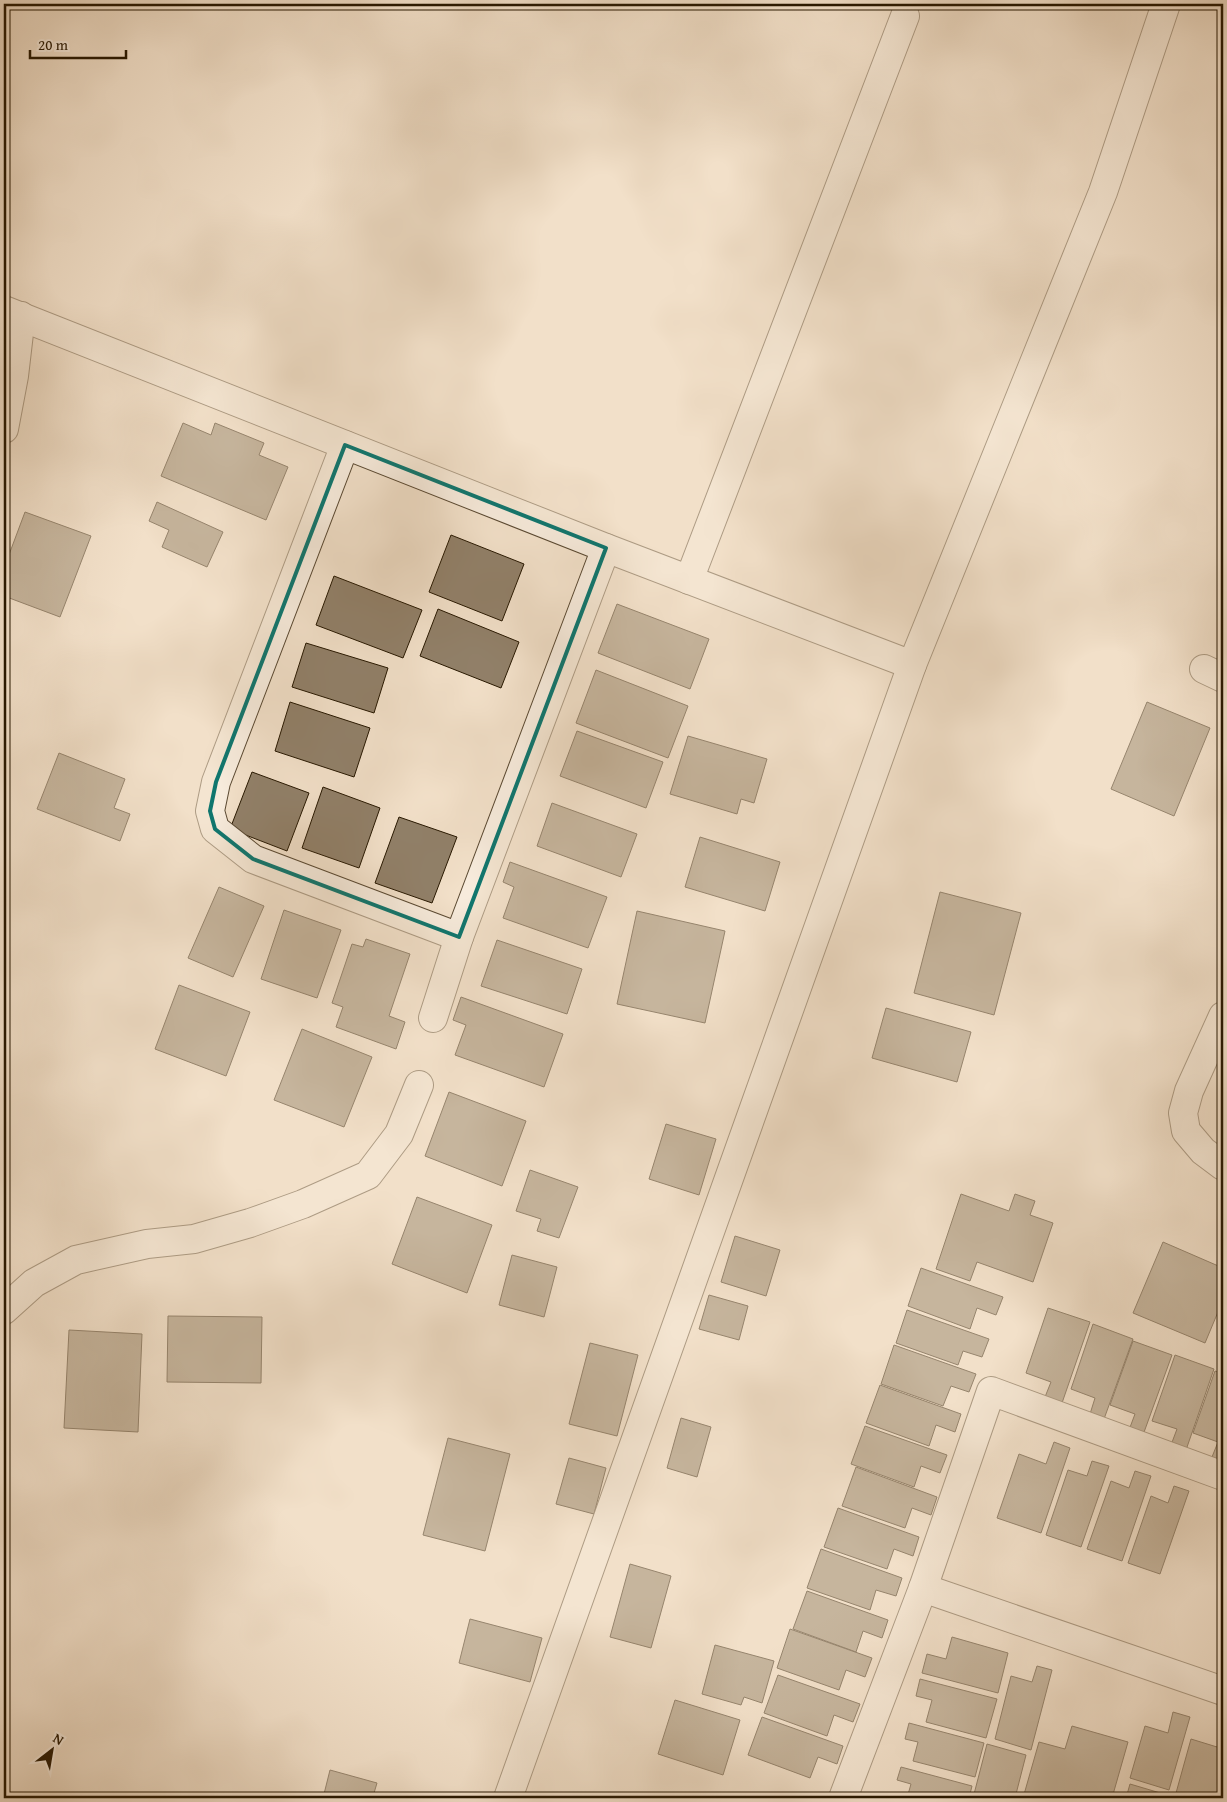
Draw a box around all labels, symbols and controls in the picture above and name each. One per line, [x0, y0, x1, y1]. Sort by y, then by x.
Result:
scale bar [30, 28, 126, 60]
text: 20 m [38, 34, 69, 55]
north arrow [28, 1724, 78, 1774]
text: N [50, 1728, 68, 1750]

